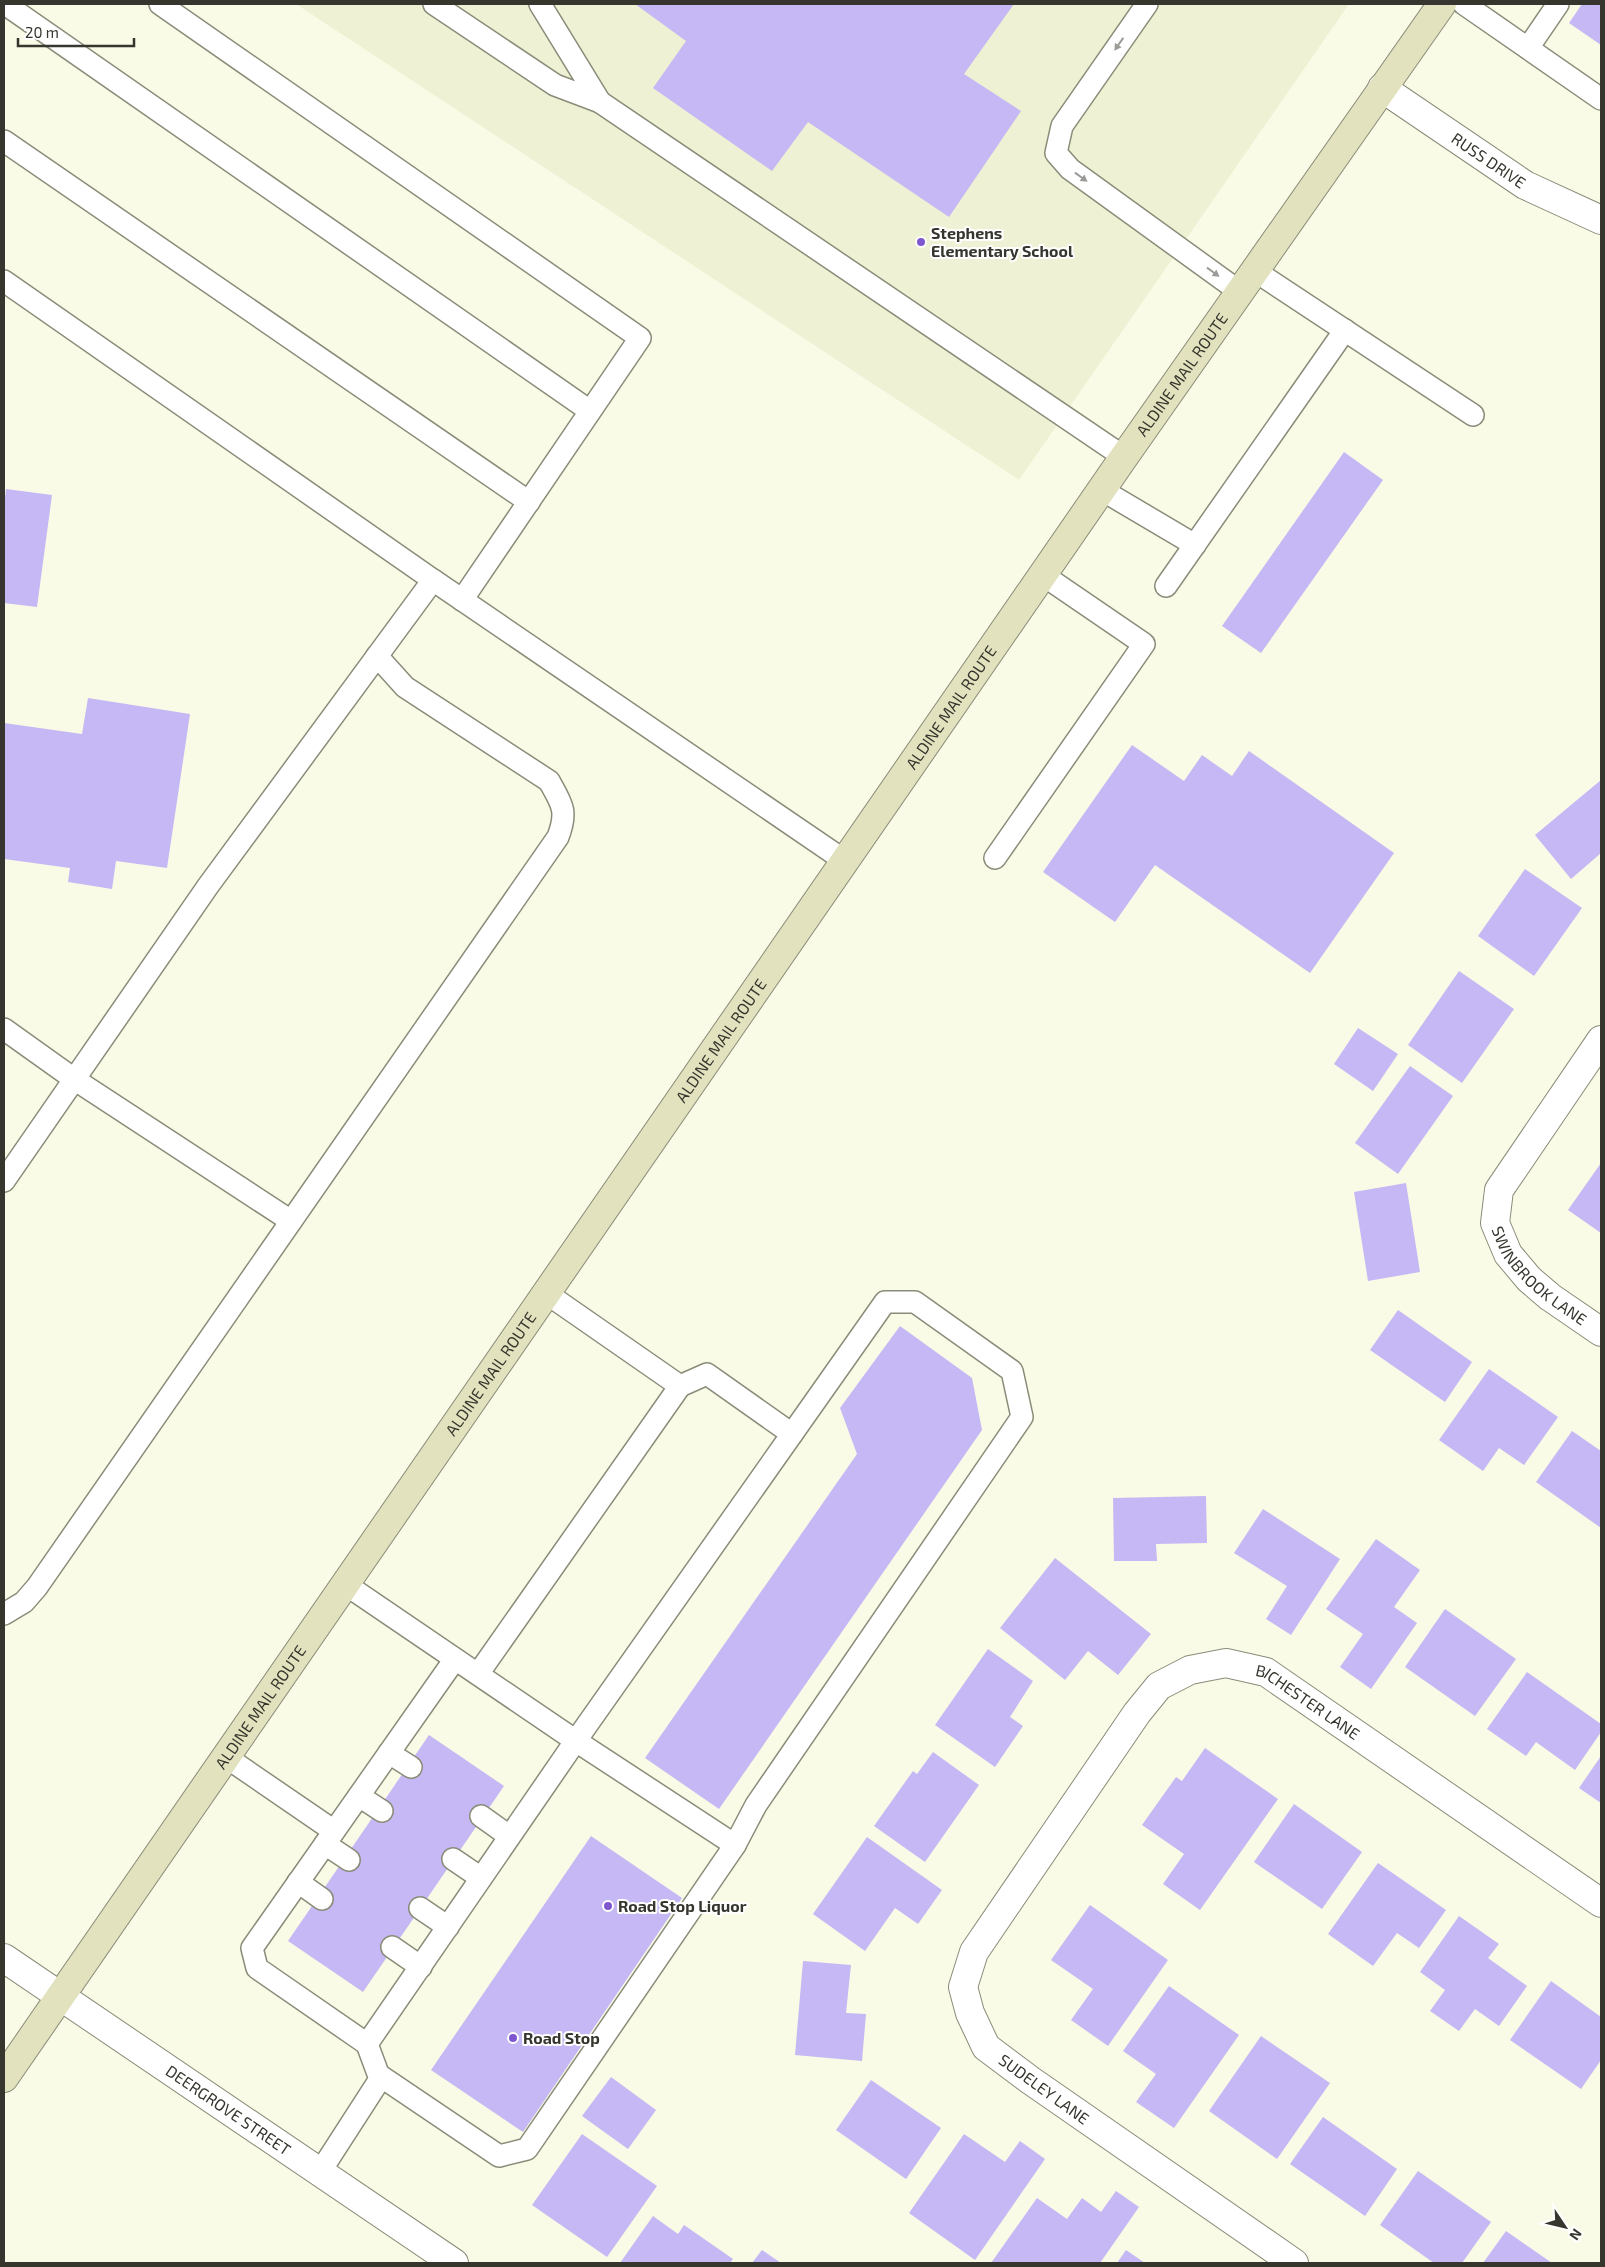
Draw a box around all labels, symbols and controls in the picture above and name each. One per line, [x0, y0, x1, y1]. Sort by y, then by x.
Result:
scale bar [18, 15, 134, 47]
text: 20 m [25, 23, 59, 41]
one-way arrow [1114, 37, 1124, 51]
street label: RUSS DRIVE [1448, 128, 1530, 192]
one-way arrow [1074, 172, 1088, 182]
place label: Stephens Elementary School [931, 223, 1074, 261]
marker: Stephens Elementary School [915, 236, 927, 248]
one-way arrow [1206, 267, 1219, 278]
street label: ALDINE MAIL ROUTE [1132, 309, 1231, 439]
street label: ALDINE MAIL ROUTE [901, 642, 1000, 773]
street label: ALDINE MAIL ROUTE [671, 975, 770, 1106]
street label: SWINBROOK LANE [1488, 1223, 1591, 1329]
street label: ALDINE MAIL ROUTE [441, 1308, 540, 1439]
street label: ALDINE MAIL ROUTE [211, 1641, 309, 1772]
street label: BICHESTER LANE [1254, 1660, 1364, 1743]
place label: Road Stop Liquor [618, 1896, 747, 1915]
marker: Road Stop Liquor [602, 1900, 614, 1912]
place label: Road Stop [523, 2028, 600, 2047]
marker: Road Stop [507, 2032, 519, 2044]
street label: SUDELEY LANE [995, 2049, 1093, 2128]
street label: DEERGROVE STREET [163, 2061, 295, 2159]
north arrow [1540, 2202, 1590, 2252]
text: N [1566, 2226, 1586, 2244]

